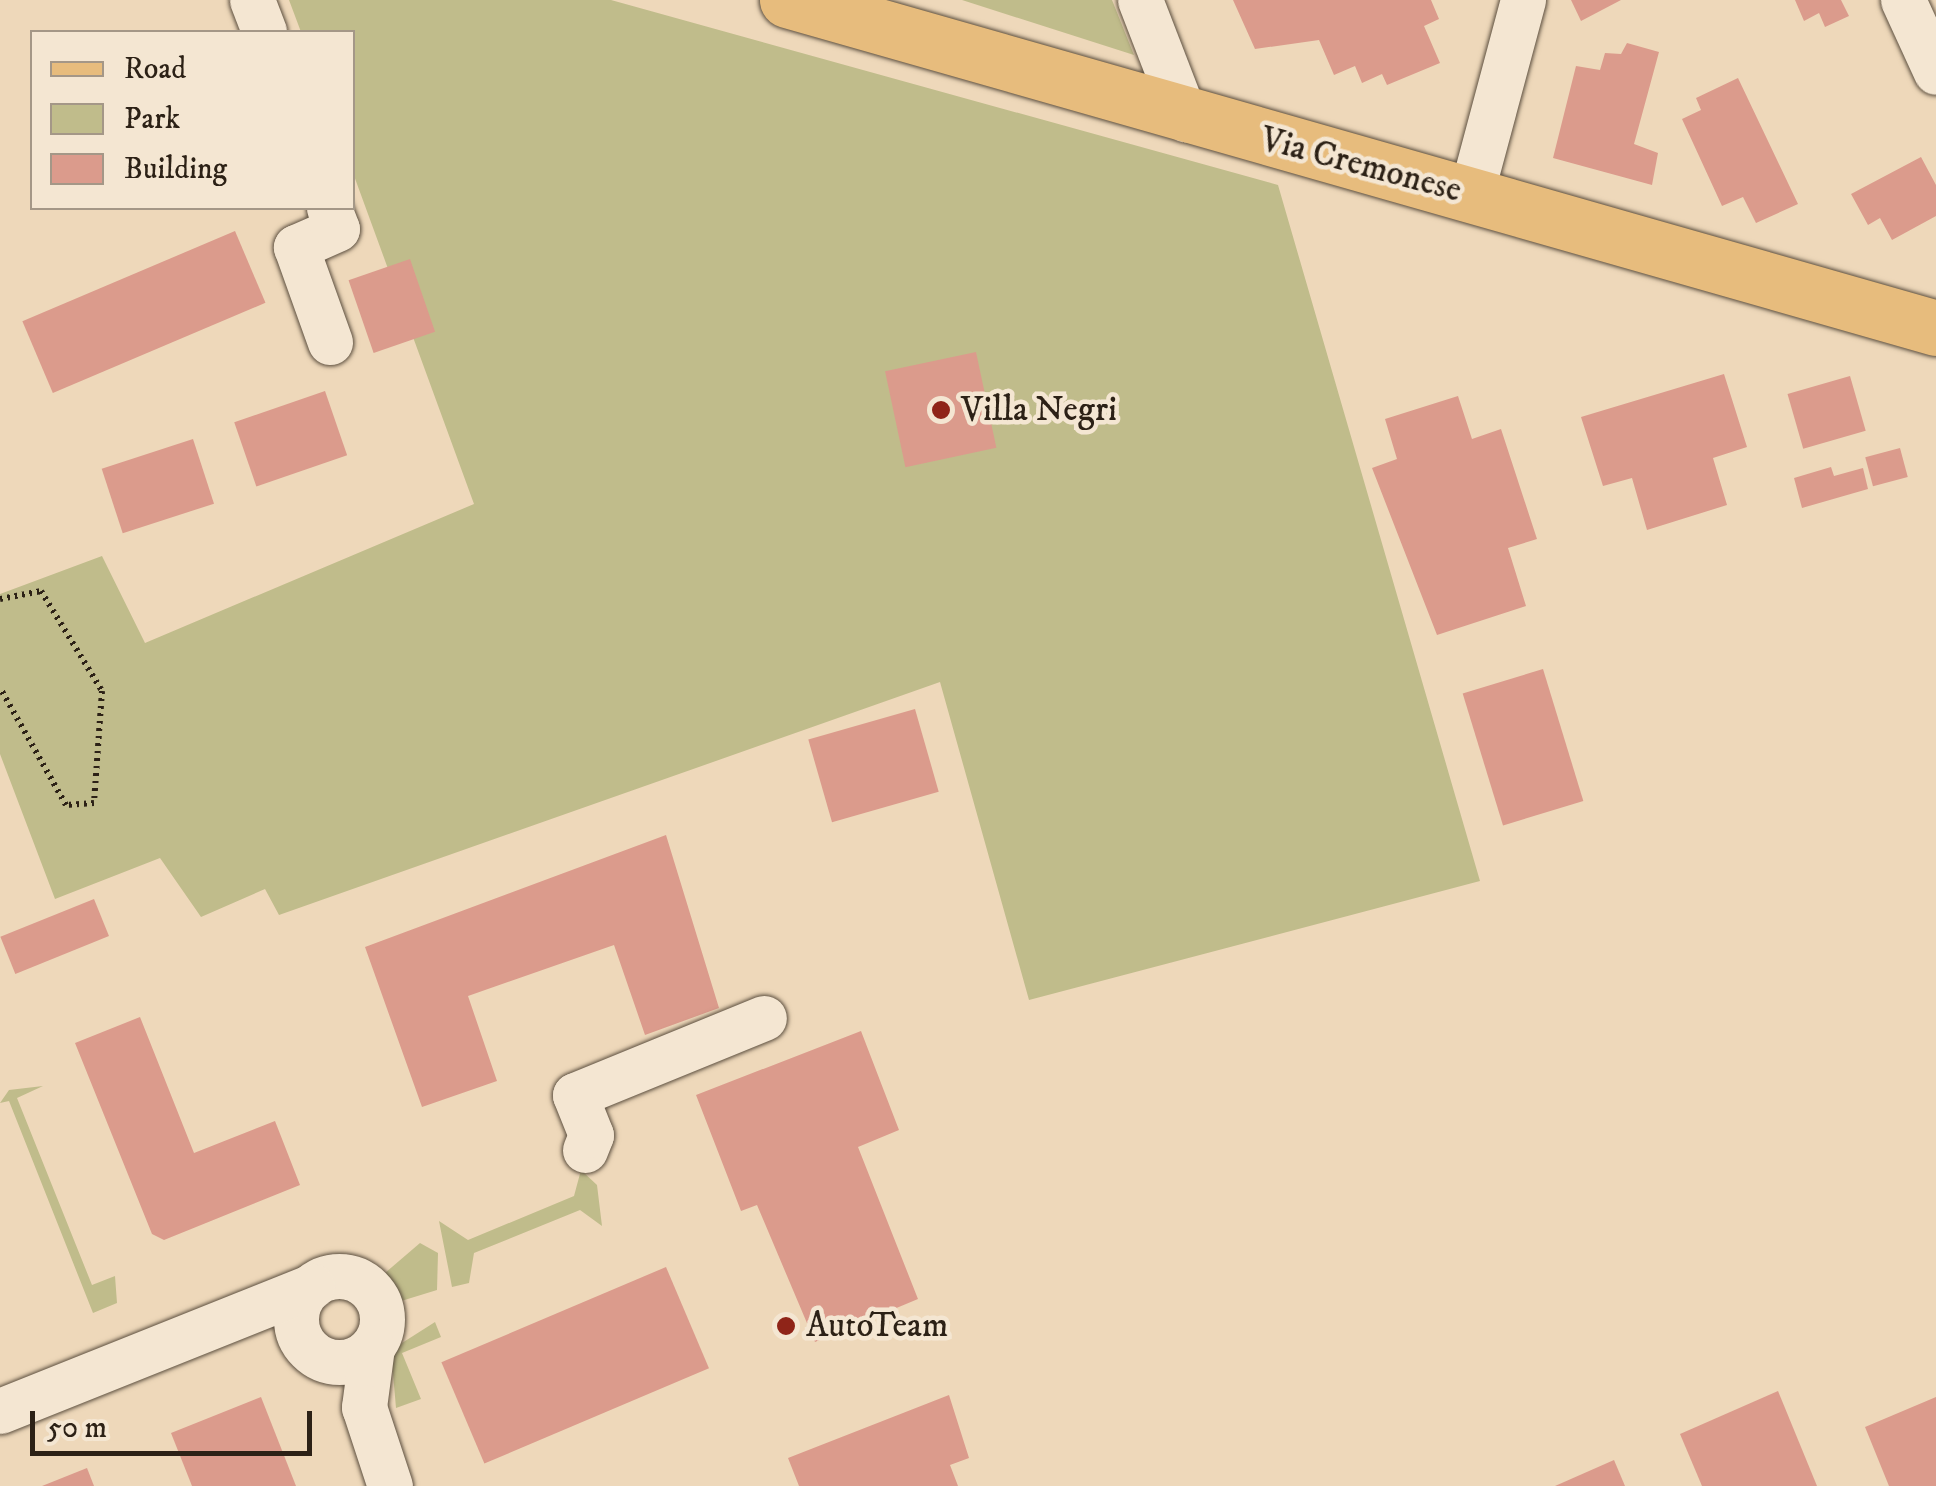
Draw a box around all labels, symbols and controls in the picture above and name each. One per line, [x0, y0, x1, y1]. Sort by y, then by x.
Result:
legend [30, 30, 355, 210]
text: Road [124, 51, 186, 88]
text: Park [124, 101, 180, 138]
street label: Via Cremonese [1256, 118, 1466, 212]
text: Building [124, 151, 227, 188]
place label: Villa Negri [961, 389, 1117, 431]
marker: Villa Negri [930, 399, 952, 421]
place label: AutoTeam [806, 1305, 948, 1347]
marker: AutoTeam [775, 1315, 797, 1337]
scale bar [35, 1391, 318, 1453]
text: 50 m [47, 1410, 107, 1447]

